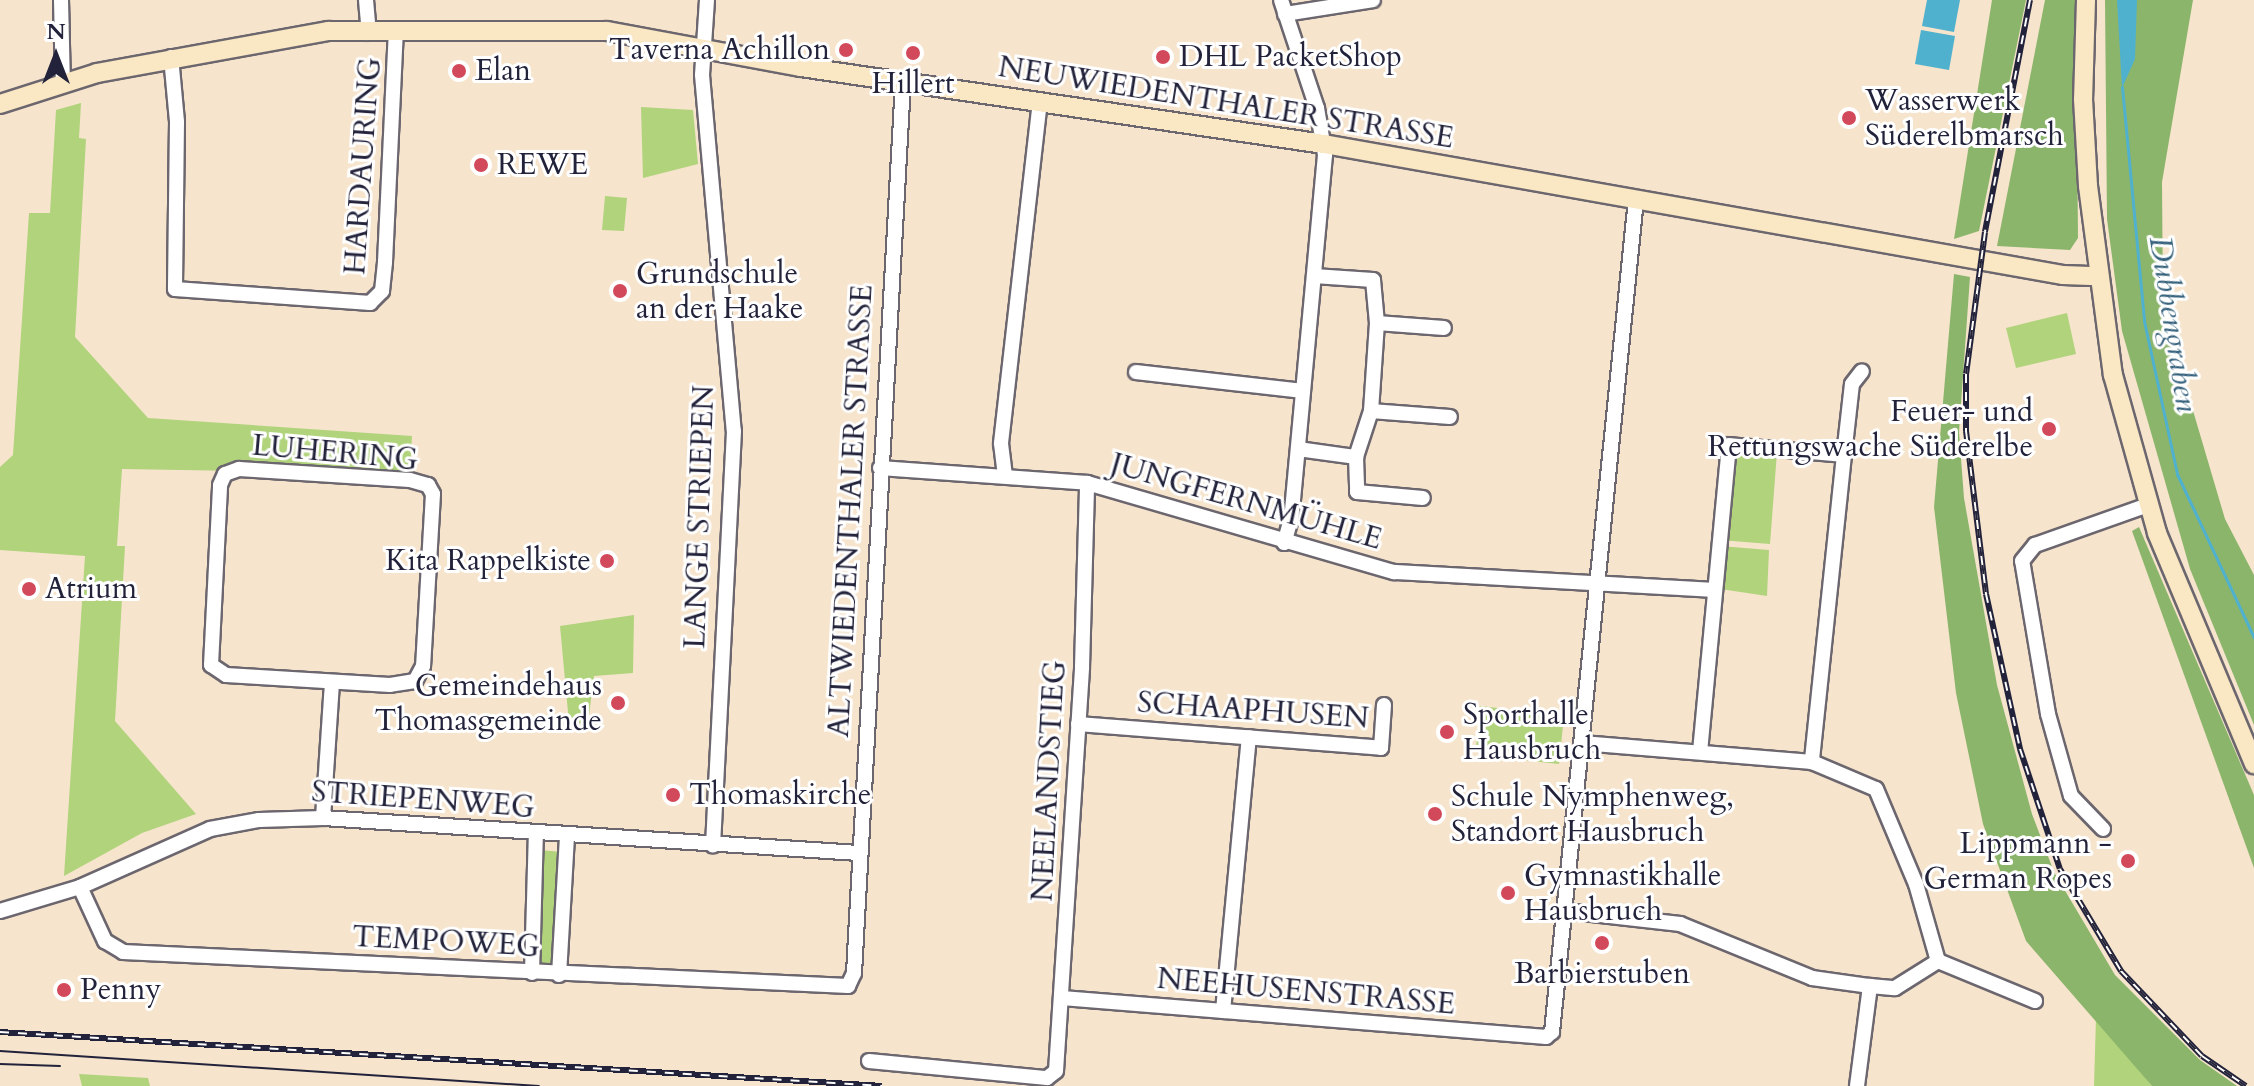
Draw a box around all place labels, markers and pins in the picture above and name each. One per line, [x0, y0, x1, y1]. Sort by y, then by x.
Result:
place label: Taverna Achillon [609, 32, 830, 68]
place label: DHL PacketShop [1179, 39, 1402, 75]
marker: Taverna Achillon [837, 41, 855, 59]
marker: Hillert [904, 44, 922, 62]
marker: DHL PacketShop [1154, 48, 1172, 66]
place label: Elan [475, 53, 531, 89]
marker: Elan [450, 62, 468, 80]
place label: Hillert [872, 66, 954, 102]
place label: Wasserwerk Süderelbmarsch [1865, 83, 2064, 154]
marker: Wasserwerk Süderelbmarsch [1840, 109, 1858, 127]
place label: REWE [497, 147, 588, 183]
marker: REWE [472, 156, 490, 174]
place label: Grundschule an der Haake [636, 256, 803, 326]
marker: Grundschule an der Haake [611, 282, 629, 300]
place label: Feuer- und Rettungswache Süderelbe [1707, 394, 2033, 464]
marker: Feuer- und Rettungswache Süderelbe [2040, 420, 2058, 438]
place label: Kita Rappelkiste [385, 543, 591, 579]
marker: Kita Rappelkiste [598, 552, 616, 570]
place label: Atrium [45, 571, 137, 607]
marker: Atrium [20, 580, 38, 598]
place label: Gemeindehaus Thomasgemeinde [374, 668, 602, 738]
marker: Gemeindehaus Thomasgemeinde [609, 694, 627, 712]
place label: Sporthalle Hausbruch [1463, 697, 1601, 768]
marker: Sporthalle Hausbruch [1438, 723, 1456, 741]
place label: Thomaskirche [689, 777, 871, 813]
place label: Schule Nymphenweg, Standort Hausbruch [1451, 779, 1734, 850]
marker: Thomaskirche [664, 786, 682, 804]
marker: Schule Nymphenweg, Standort Hausbruch [1426, 805, 1444, 823]
place label: Lippmann - German Ropes [1924, 826, 2112, 896]
marker: Lippmann - German Ropes [2119, 852, 2137, 870]
place label: Gymnastikhalle Hausbruch [1524, 858, 1721, 928]
marker: Gymnastikhalle Hausbruch [1499, 884, 1517, 902]
marker: Barbierstuben [1593, 934, 1611, 952]
place label: Barbierstuben [1514, 956, 1690, 992]
place label: Penny [80, 972, 161, 1008]
marker: Penny [55, 981, 73, 999]

